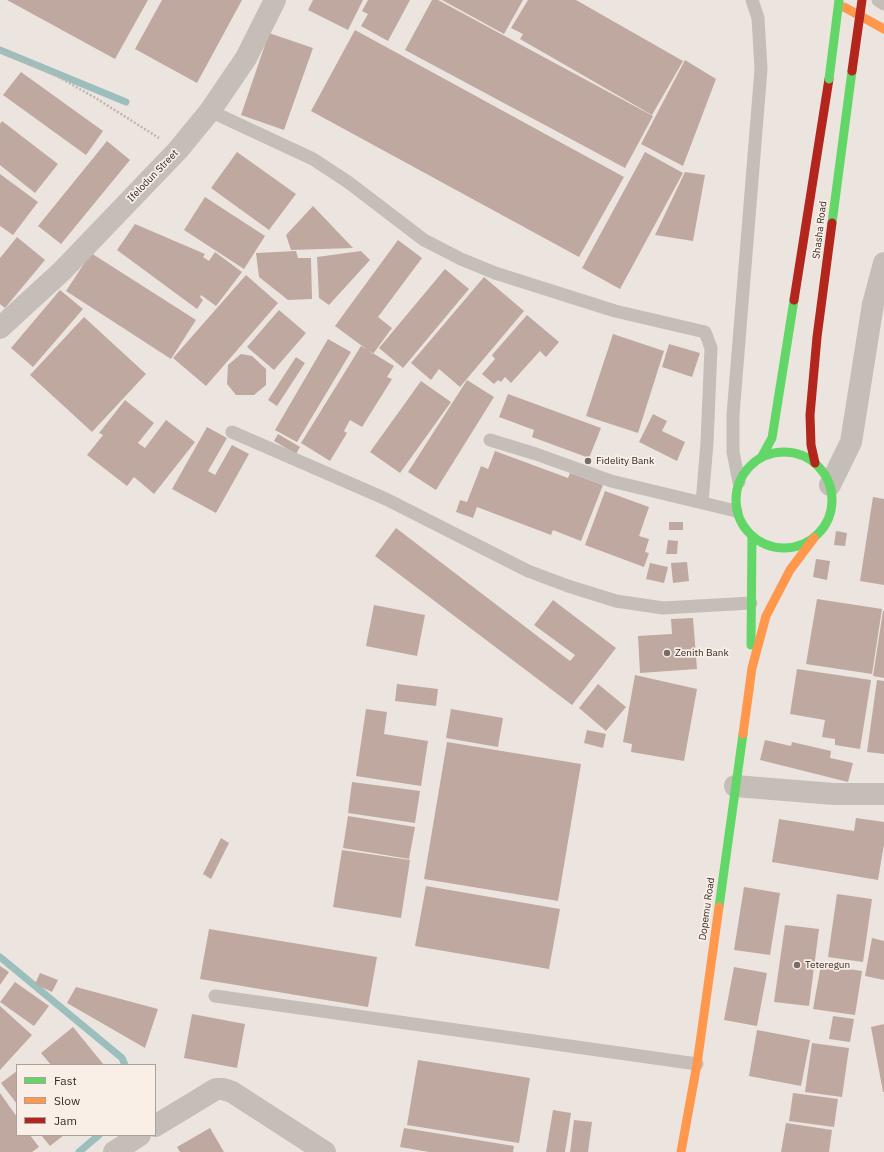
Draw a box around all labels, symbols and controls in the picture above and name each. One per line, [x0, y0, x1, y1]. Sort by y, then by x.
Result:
street label: Ifelodun Street [125, 147, 181, 205]
street label: Shasha Road [811, 200, 829, 260]
place label: Fidelity Bank [596, 455, 654, 467]
marker: Fidelity Bank [583, 456, 593, 466]
place label: Zenith Bank [675, 647, 729, 659]
marker: Zenith Bank [662, 648, 672, 658]
street label: Dopemu Road [697, 877, 717, 941]
place label: Teteregun [805, 959, 850, 971]
marker: Teteregun [792, 960, 802, 970]
legend [16, 1064, 156, 1136]
text: Fast [54, 1073, 77, 1088]
text: Slow [54, 1093, 80, 1108]
text: Jam [54, 1113, 77, 1128]

